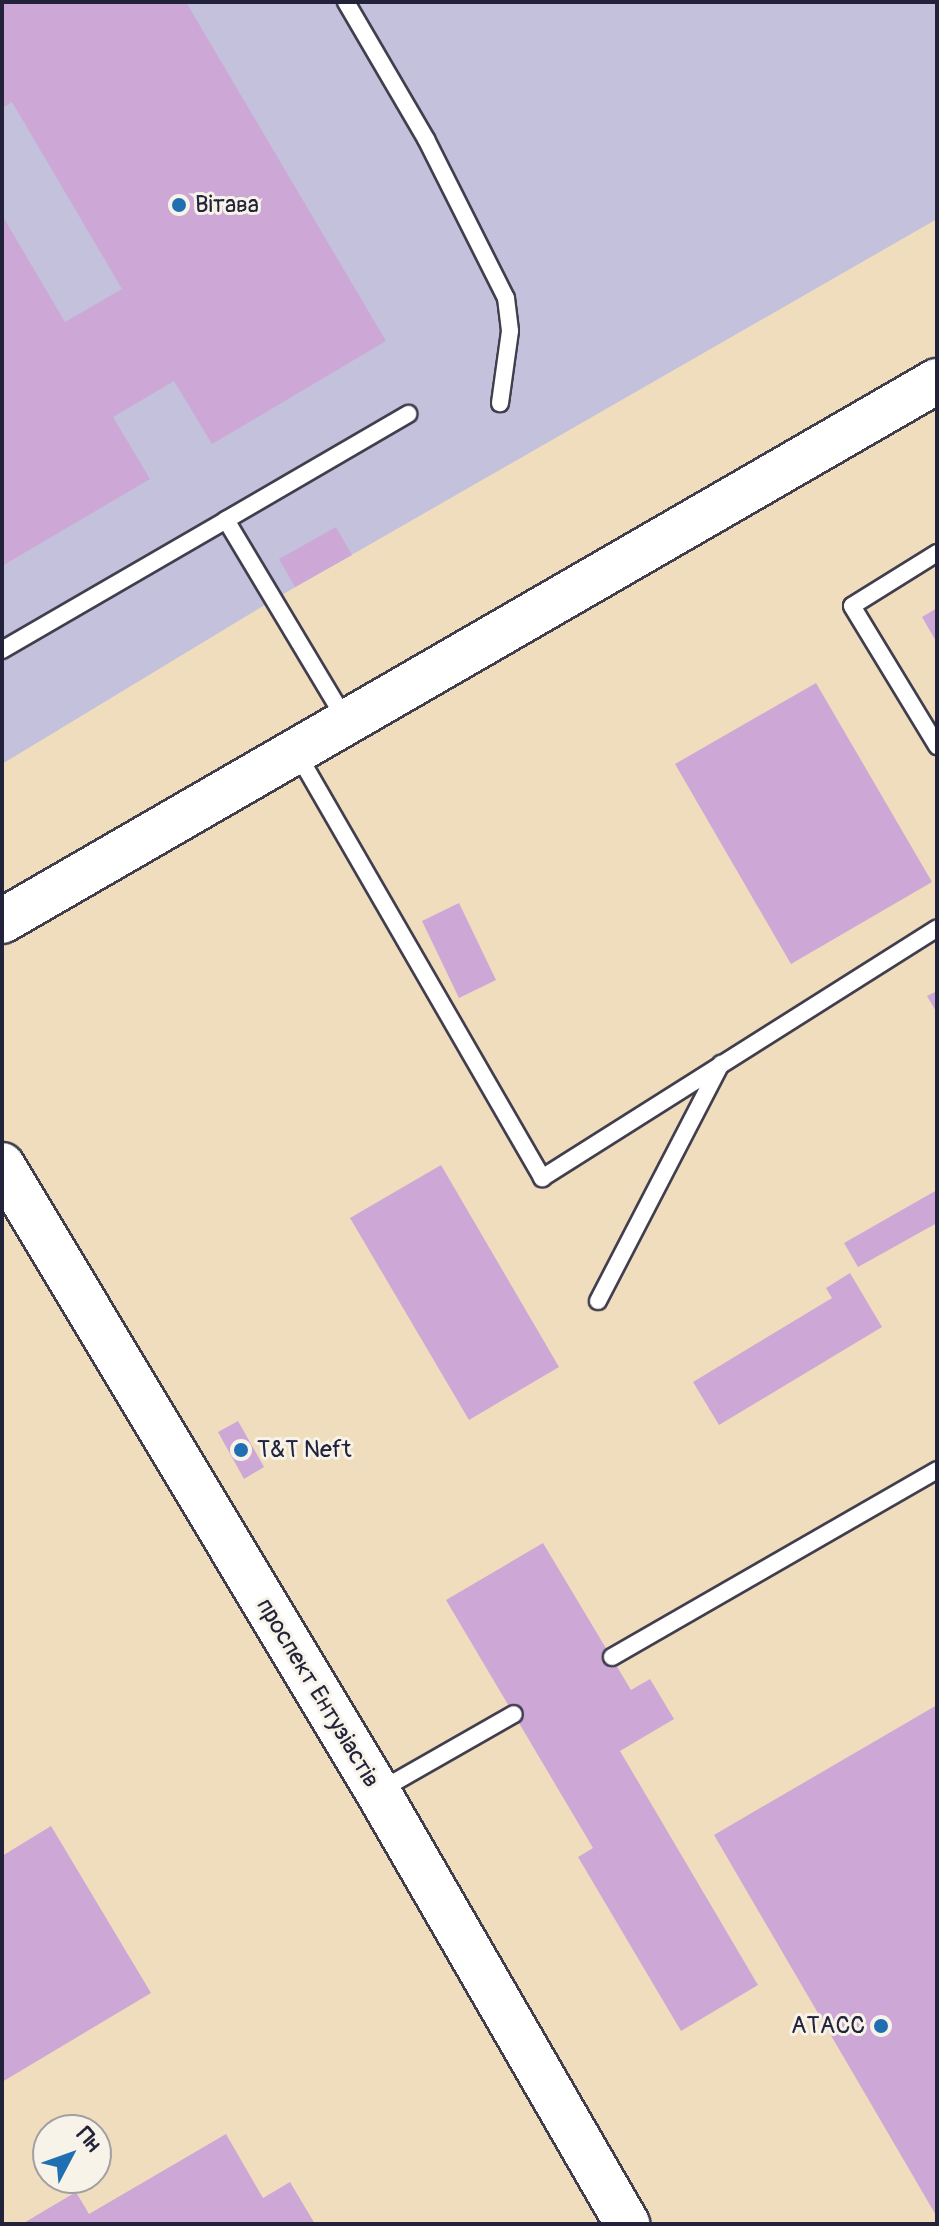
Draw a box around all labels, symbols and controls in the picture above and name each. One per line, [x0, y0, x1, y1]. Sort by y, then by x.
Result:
place label: Вітава [195, 191, 259, 219]
marker: Вітава [170, 196, 188, 214]
place label: T&T Neft [257, 1436, 351, 1464]
marker: T&T Neft [232, 1441, 250, 1459]
street label: проспект Ентузіастів [250, 1593, 386, 1793]
place label: АТАСС [791, 2012, 865, 2040]
marker: АТАСС [872, 2017, 890, 2035]
north arrow [32, 2114, 112, 2194]
text: Пн [70, 2121, 107, 2158]

